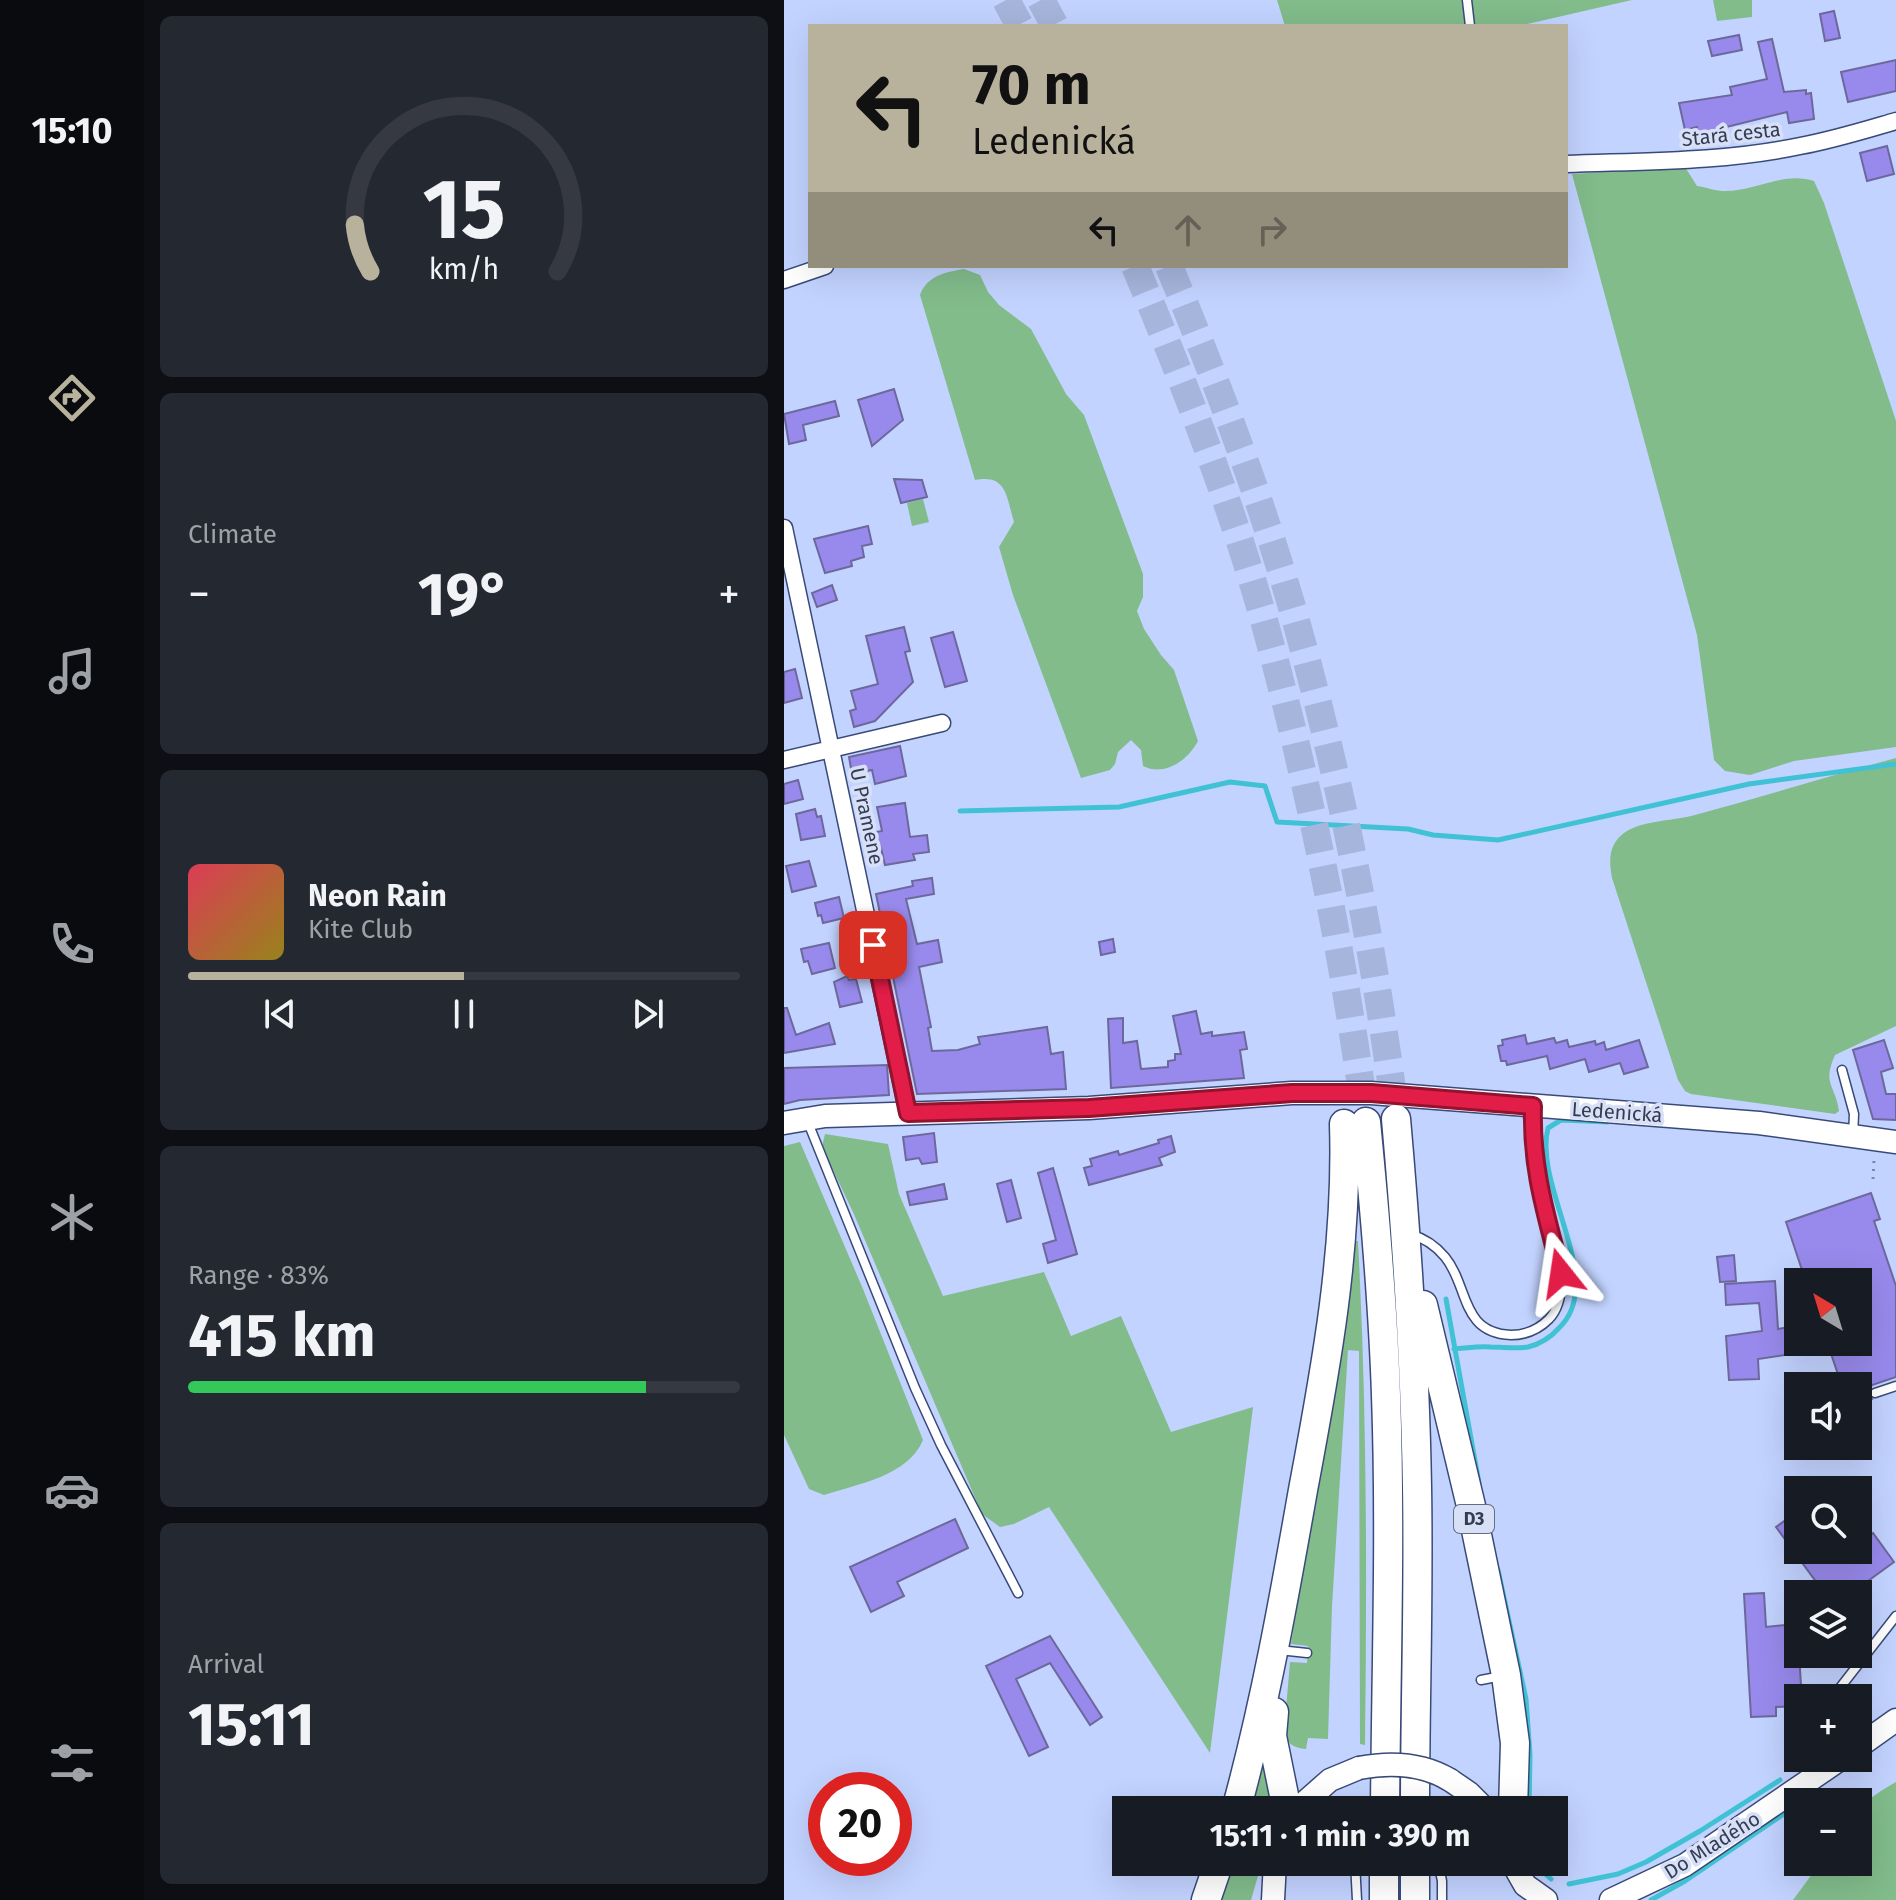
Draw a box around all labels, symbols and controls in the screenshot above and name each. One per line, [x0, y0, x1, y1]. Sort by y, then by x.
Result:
text: 70 m [972, 52, 1091, 119]
icon: left [840, 56, 944, 160]
text: 15:10 [31, 109, 113, 153]
street label: Stará cesta [1680, 117, 1782, 151]
text: Ledenická [972, 120, 1136, 164]
text: 15 [422, 160, 506, 260]
icon: left [1082, 208, 1126, 252]
icon: ahead [1166, 208, 1210, 252]
icon: right [1250, 208, 1294, 252]
text: km/h [429, 253, 499, 288]
icon: directions [44, 370, 100, 426]
text: Climate [188, 519, 277, 550]
text: 19° [418, 559, 510, 631]
text: − [188, 568, 210, 621]
text: + [718, 568, 740, 621]
icon: music [44, 643, 100, 699]
street label: U Pramene [845, 765, 889, 867]
text: Neon Rain [308, 878, 447, 914]
pin [839, 911, 907, 979]
text: Kite Club [308, 914, 413, 945]
icon: phone [44, 916, 100, 972]
icon: arrive [851, 923, 895, 967]
icon: previous [258, 992, 302, 1036]
icon: pause [442, 992, 486, 1036]
icon: next [626, 992, 670, 1036]
street label: Ledenická [1571, 1097, 1663, 1127]
icon: climate [44, 1189, 100, 1245]
position arrow [1519, 1231, 1603, 1315]
text: Range · 83% [188, 1260, 329, 1291]
north arrow [1784, 1268, 1872, 1356]
map controls [1784, 1268, 1872, 1876]
text: 415 km [188, 1300, 376, 1372]
button: sound [1784, 1372, 1872, 1460]
icon: car [44, 1462, 100, 1518]
button: search [1784, 1476, 1872, 1564]
road number: D3 [1454, 1505, 1494, 1533]
button: layers [1784, 1580, 1872, 1668]
text: Arrival [188, 1649, 264, 1680]
button: + [1784, 1684, 1872, 1772]
text: 15:11 [188, 1689, 315, 1761]
icon: filters [44, 1735, 100, 1791]
speed limit sign: 20 [808, 1772, 912, 1876]
button: − [1784, 1788, 1872, 1876]
street label: Do Mladého [1660, 1806, 1764, 1884]
text: 15:11 · 1 min · 390 m [1210, 1818, 1470, 1854]

